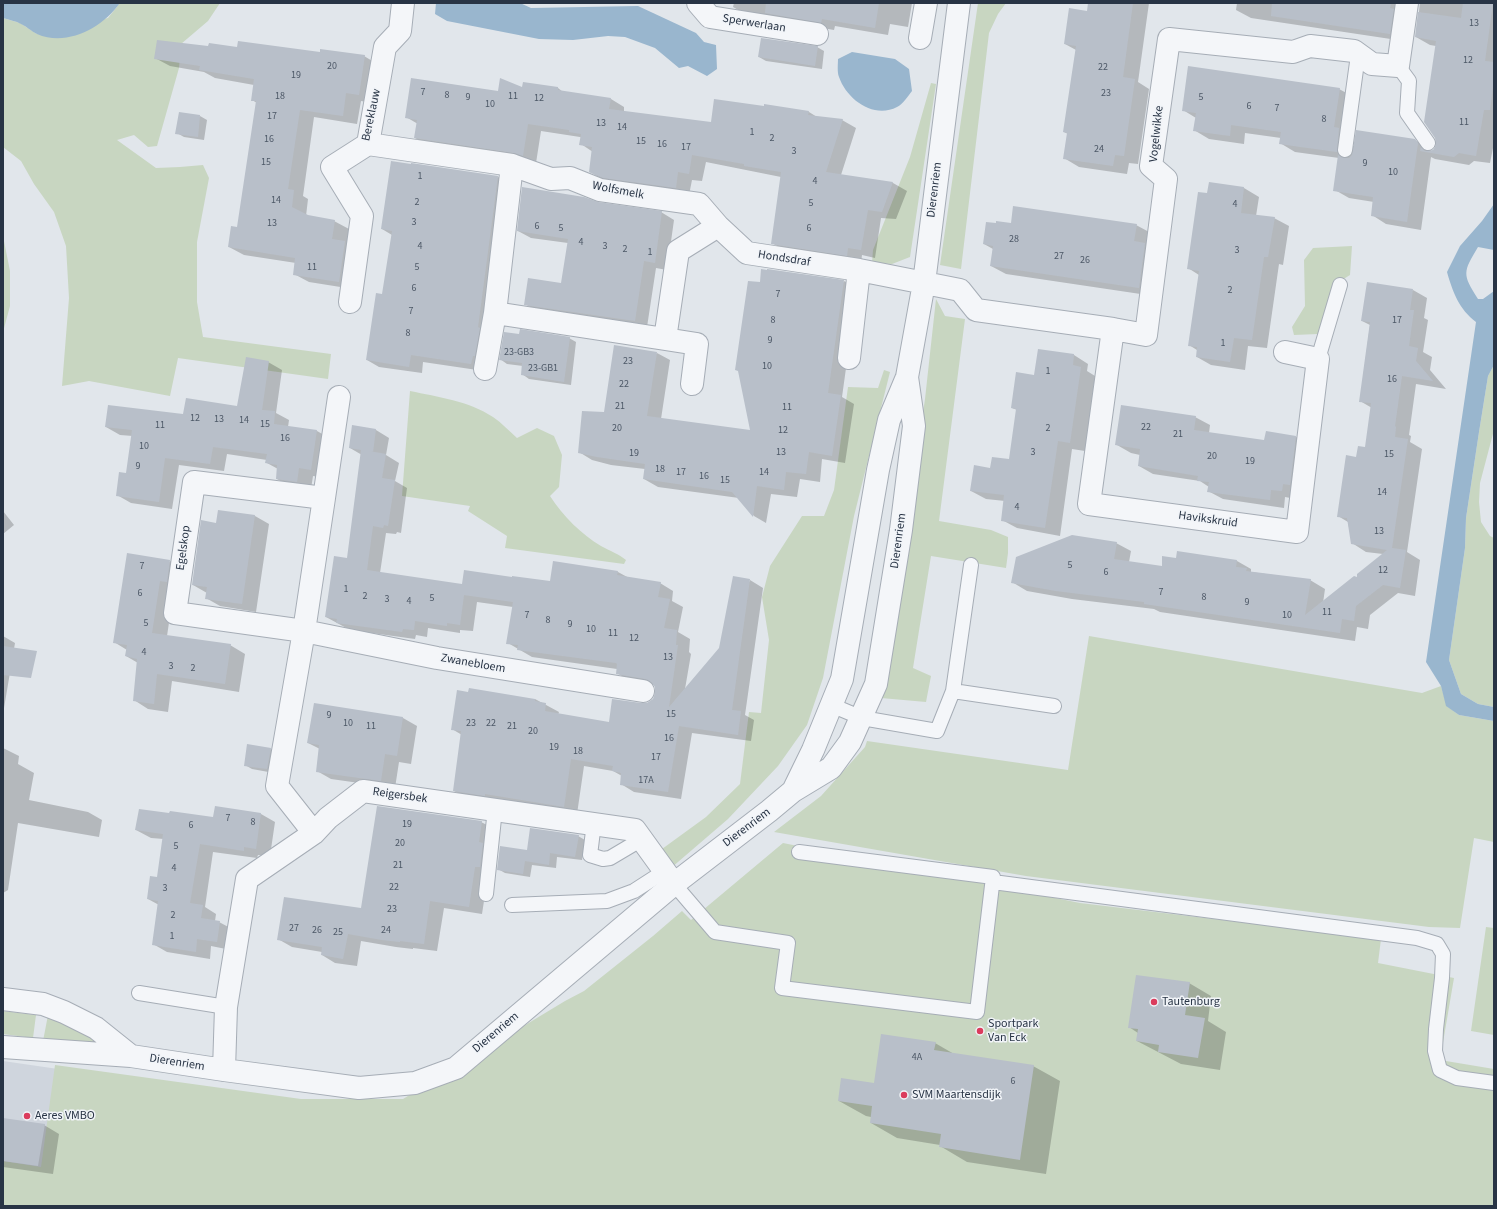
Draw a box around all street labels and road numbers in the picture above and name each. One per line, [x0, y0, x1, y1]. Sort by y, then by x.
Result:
street label: Sperwerlaan [721, 12, 787, 36]
street label: Bereklauw [359, 87, 385, 143]
street label: Vogelwikke [1147, 105, 1167, 163]
street label: Dierenriem [924, 161, 946, 219]
street label: Wolfsmelk [591, 179, 645, 203]
street label: Hondsdraf [757, 248, 811, 270]
street label: Havikskruid [1177, 509, 1239, 531]
street label: Dierenriem [888, 512, 910, 570]
street label: Egelskop [174, 525, 194, 571]
street label: Zwanebloem [440, 651, 506, 677]
street label: Reigersbek [372, 785, 428, 807]
street label: Dierenriem [720, 805, 774, 851]
street label: Dierenriem [470, 1010, 522, 1056]
street label: Dierenriem [148, 1052, 206, 1074]

